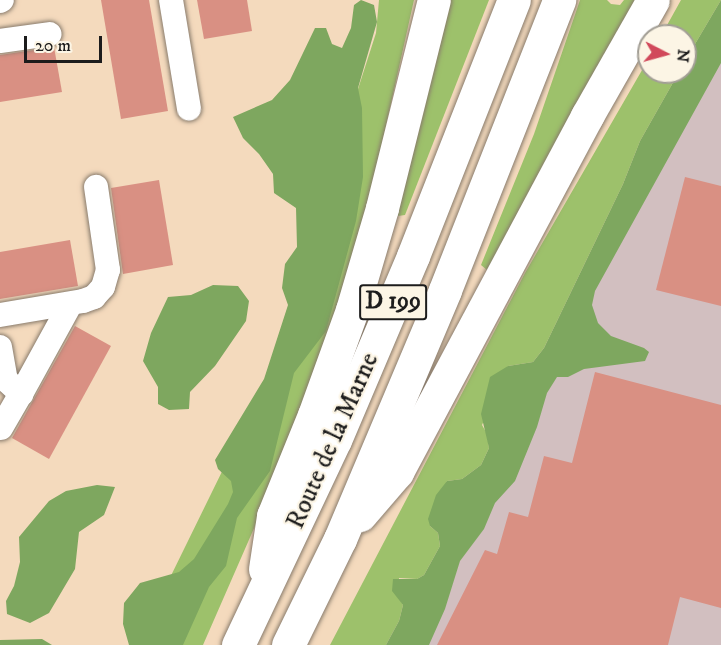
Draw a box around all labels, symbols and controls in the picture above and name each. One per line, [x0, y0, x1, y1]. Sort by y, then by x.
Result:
scale bar [27, 24, 105, 62]
north arrow [637, 24, 697, 84]
text: 20 m [35, 35, 71, 57]
text: N [672, 48, 694, 63]
road number: D 199 [358, 281, 428, 323]
street label: Route de la Marne [280, 348, 386, 534]

